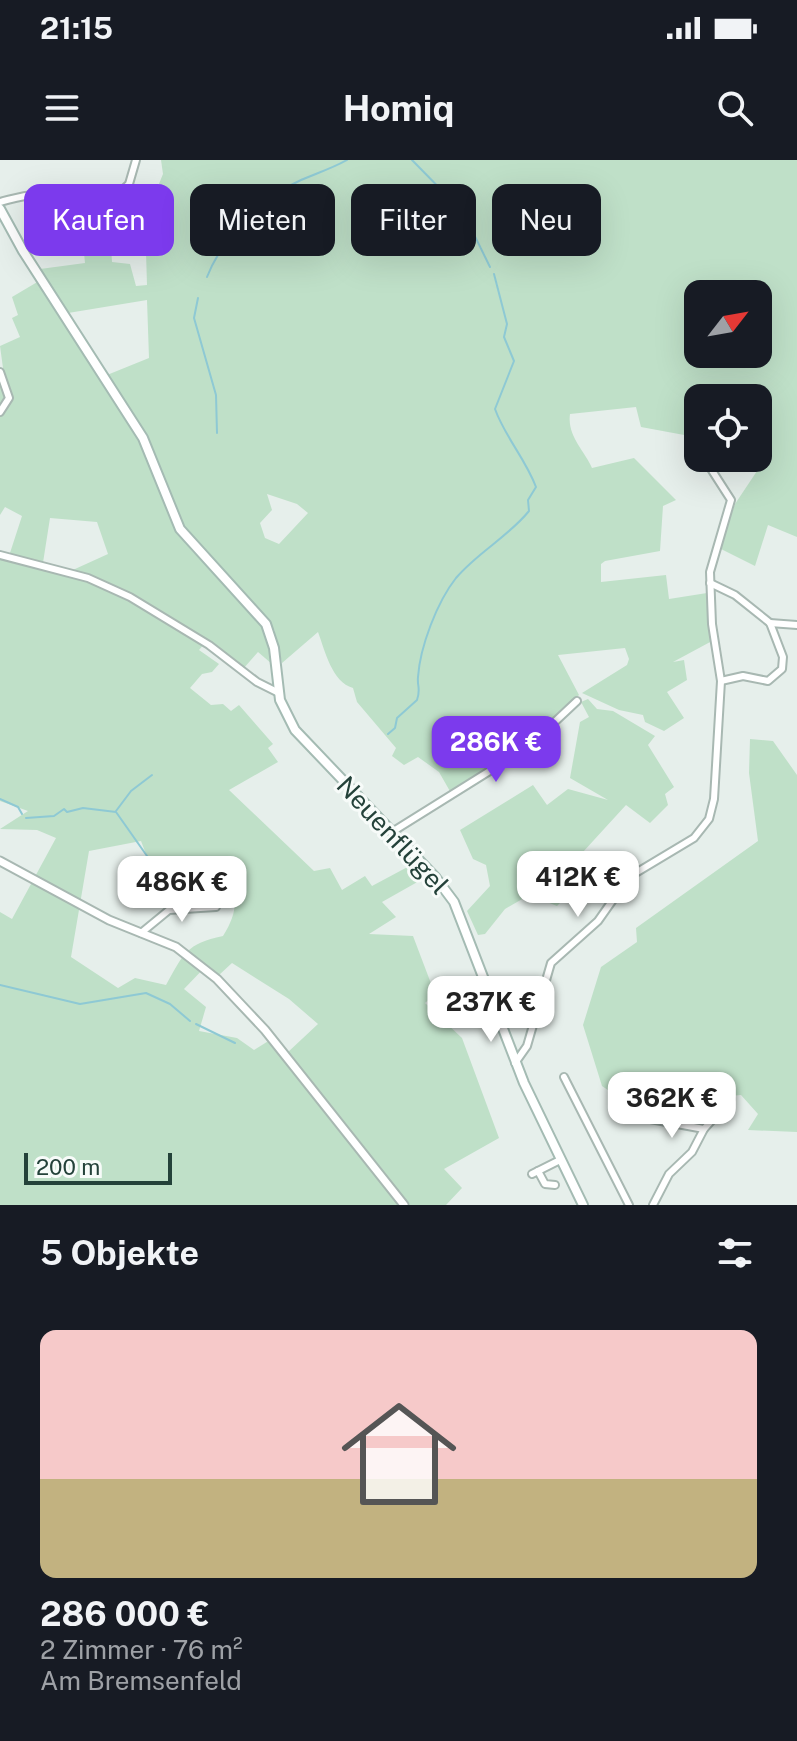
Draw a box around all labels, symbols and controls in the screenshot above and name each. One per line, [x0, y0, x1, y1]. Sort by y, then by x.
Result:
text: 21:15 [40, 10, 113, 46]
icon: menu [40, 86, 84, 130]
icon: search [713, 86, 757, 130]
text: Homiq [343, 87, 454, 129]
chip: Kaufen [24, 184, 174, 256]
chip: Mieten [190, 184, 335, 256]
chip: Filter [351, 184, 476, 256]
chip: Neu [492, 184, 601, 256]
north arrow [684, 280, 772, 368]
map controls [684, 280, 772, 472]
button: locate [684, 384, 772, 472]
pin: 286K € [431, 716, 561, 784]
text: 286K € [450, 726, 542, 757]
street label: Neuenflügel [331, 770, 455, 900]
pin: 412K € [513, 851, 643, 919]
pin: 486K € [117, 856, 247, 924]
text: 412K € [535, 861, 621, 892]
text: 486K € [135, 866, 229, 897]
pin: 237K € [426, 976, 556, 1044]
text: 237K € [445, 986, 537, 1017]
pin: 362K € [607, 1072, 737, 1140]
text: 362K € [626, 1082, 718, 1113]
scale bar [24, 1149, 172, 1185]
text: 200 m [36, 1154, 100, 1180]
icon: filters [713, 1231, 757, 1275]
text: 5 Objekte [40, 1233, 199, 1273]
icon: home [327, 1382, 471, 1526]
text: 286 000 € [40, 1594, 210, 1634]
text: 2 Zimmer · 76 m² [40, 1634, 243, 1665]
text: Am Bremsenfeld [40, 1665, 242, 1696]

